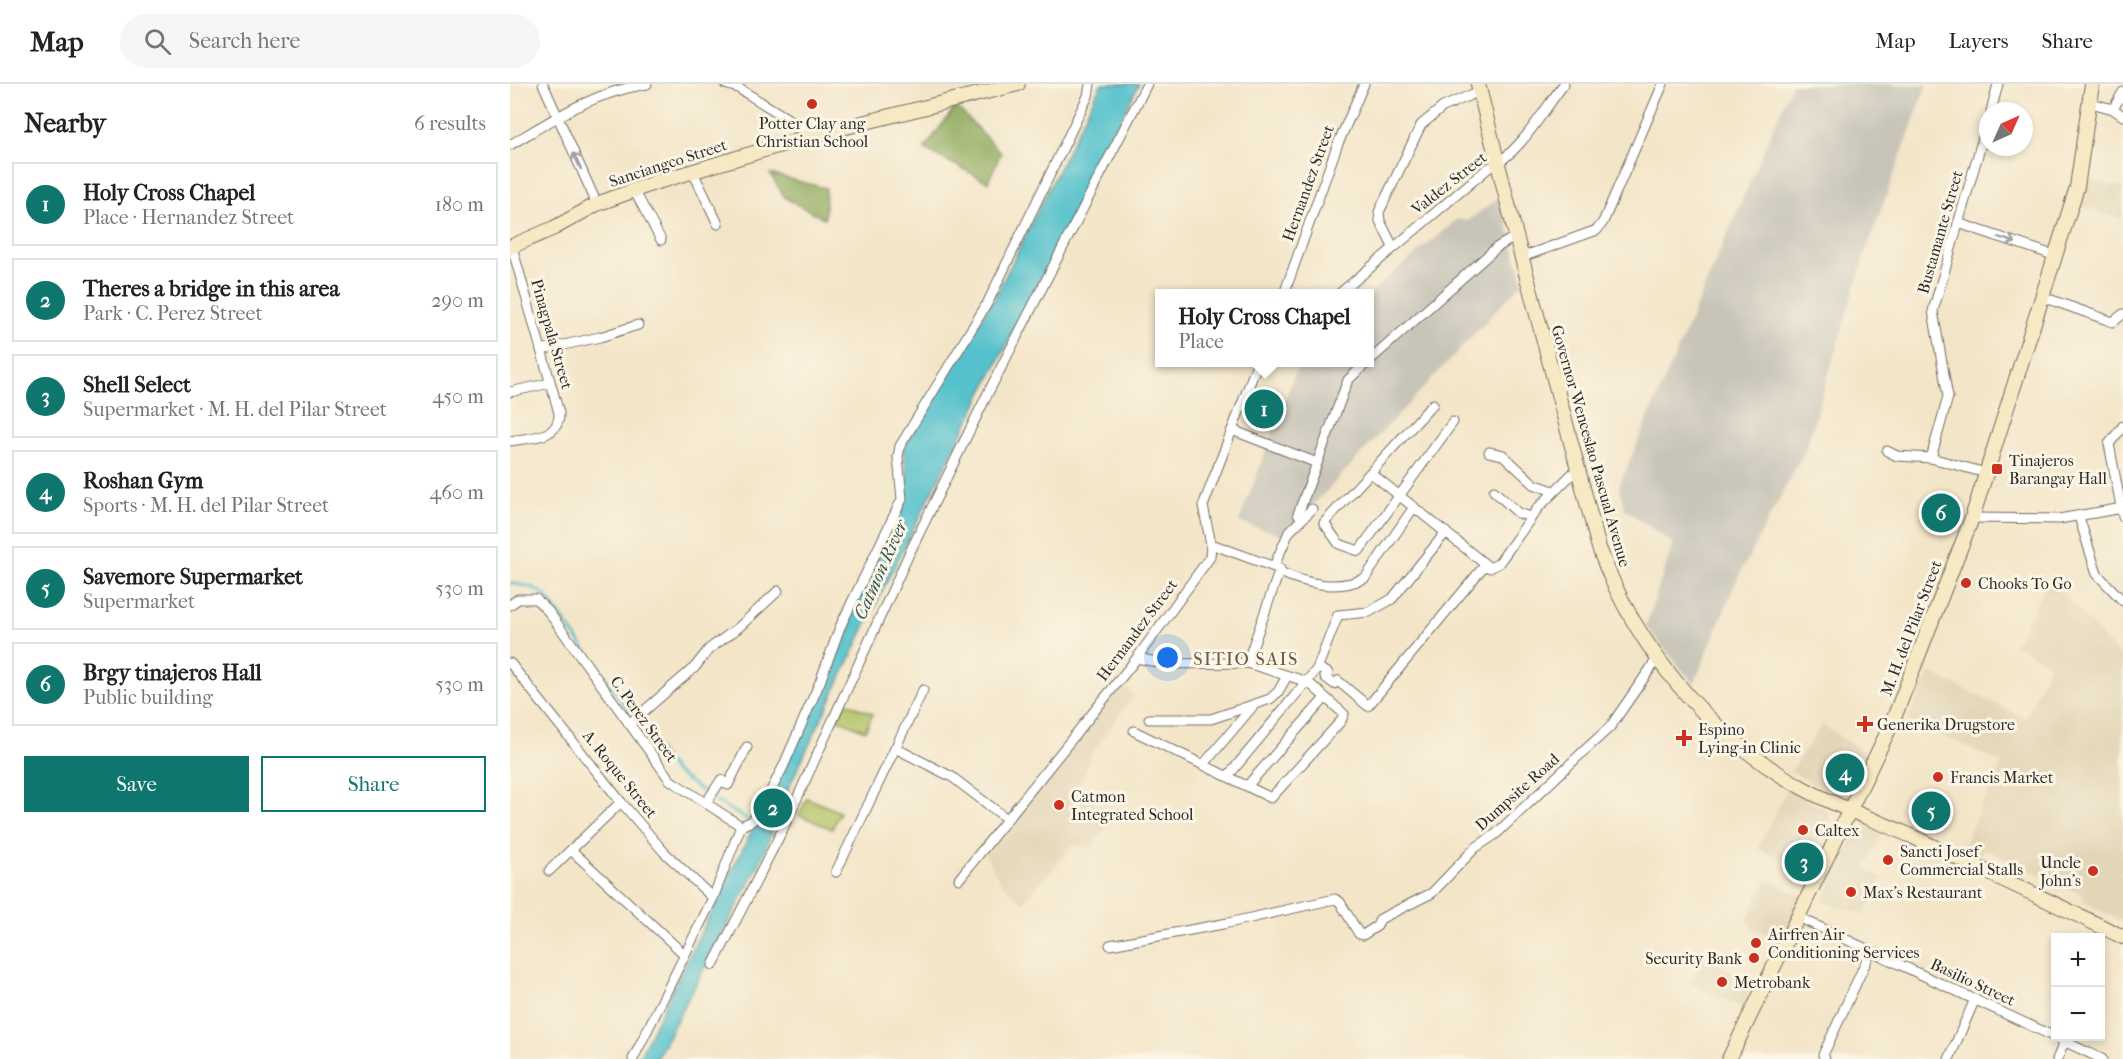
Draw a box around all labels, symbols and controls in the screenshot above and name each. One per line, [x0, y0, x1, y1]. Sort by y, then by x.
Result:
search box [120, 14, 540, 68]
text: Map [30, 25, 84, 58]
icon: search [141, 25, 174, 58]
text: Search here [189, 28, 300, 54]
text: Map [1875, 29, 1916, 53]
text: Layers [1949, 29, 2008, 53]
text: Share [2041, 29, 2093, 53]
marker: Potter Clay ang Christian School [805, 97, 819, 111]
north arrow [1979, 102, 2033, 156]
text: Nearby [24, 108, 106, 139]
text: 6 results [414, 112, 486, 135]
place label: Potter Clay ang Christian School [756, 114, 869, 151]
street label: Hernandez Street [1278, 122, 1338, 244]
street label: Sanciangco Street [607, 135, 730, 191]
street label: Valdez Street [1407, 147, 1491, 219]
one-way arrow [570, 153, 582, 171]
street label: Bustamante Street [1913, 168, 1967, 296]
text: Holy Cross Chapel [83, 180, 255, 206]
text: 1 [42, 193, 49, 216]
text: 180 m [435, 193, 484, 216]
text: Place · Hernandez Street [83, 206, 294, 229]
one-way arrow [1997, 235, 2016, 246]
text: Theres a bridge in this area [83, 276, 340, 302]
street label: Pinagpala Street [527, 277, 577, 392]
text: 2 [40, 289, 51, 312]
text: 290 m [431, 289, 484, 312]
popup [1155, 289, 1374, 367]
text: Park · C. Perez Street [83, 302, 263, 325]
text: Holy Cross Chapel [1178, 304, 1351, 330]
street label: Governor Wenceslao Pascual Avenue [1547, 323, 1635, 569]
text: Place [1178, 330, 1224, 353]
text: Shell Select [83, 372, 191, 398]
text: 3 [41, 385, 50, 408]
text: 450 m [432, 385, 484, 408]
pin: 1 [1244, 386, 1284, 432]
text: Supermarket · M. H. del Pilar Street [83, 398, 387, 421]
place label: Tinajeros Barangay Hall [2009, 451, 2107, 488]
marker: Tinajeros Barangay Hall [1990, 462, 2004, 476]
text: Roshan Gym [83, 468, 203, 494]
text: 4 [40, 481, 51, 504]
text: 460 m [429, 481, 484, 504]
pin: 6 [1922, 490, 1960, 536]
text: Sports · M. H. del Pilar Street [83, 494, 329, 517]
water label: Catmon River [850, 515, 913, 623]
street label: M. H. del Pilar Street [1876, 557, 1946, 698]
text: Savemore Supermarket [83, 564, 303, 590]
place label: Chooks To Go [1978, 574, 2072, 593]
street label: Hernandez Street [1093, 575, 1182, 685]
marker: Chooks To Go [1959, 576, 1973, 590]
text: 5 [41, 577, 50, 600]
text: 530 m [435, 577, 484, 600]
text: Supermarket [83, 590, 195, 613]
your location [1153, 643, 1182, 672]
district label: SITIO SAIS [1193, 649, 1299, 670]
text: Brgy tinajeros Hall [83, 660, 262, 686]
street label: C. Perez Street [606, 672, 682, 766]
text: 6 [40, 673, 51, 696]
text: 530 m [435, 673, 484, 696]
text: Public building [83, 686, 213, 709]
place label: Generika Drugstore [1877, 715, 2015, 734]
marker: Generika Drugstore [1858, 717, 1872, 731]
place label: Espino Lying-in Clinic [1698, 720, 1801, 757]
street label: A. Roque Street [578, 725, 661, 822]
marker: Espino Lying-in Clinic [1675, 729, 1693, 747]
street label: Dumpsite Road [1471, 749, 1563, 835]
pin: 4 [1826, 750, 1864, 796]
button: Save [24, 756, 249, 812]
button: Share [261, 756, 486, 812]
place label: Francis Market [1950, 768, 2054, 787]
marker: Francis Market [1931, 770, 1945, 784]
pin: 2 [754, 786, 792, 830]
place label: Catmon Integrated School [1071, 787, 1194, 824]
pin: 5 [1912, 788, 1950, 834]
marker: Catmon Integrated School [1052, 798, 1066, 812]
place label: Caltex [1815, 821, 1860, 840]
marker: Caltex [1796, 823, 1810, 837]
pin: 3 [1784, 840, 1824, 884]
place label: Sancti Josef Commercial Stalls [1900, 842, 2023, 879]
marker: Sancti Josef Commercial Stalls [1881, 853, 1895, 867]
place label: Uncle John's [2038, 853, 2081, 890]
marker: Uncle John's [2086, 864, 2100, 878]
place label: Max's Restaurant [1863, 883, 1983, 902]
marker: Max's Restaurant [1844, 885, 1858, 899]
place label: Airfren Air Conditioning Services [1767, 925, 1920, 962]
map controls [2051, 933, 2105, 1041]
button: + [2051, 933, 2105, 987]
marker: Airfren Air Conditioning Services [1749, 936, 1763, 950]
place label: Security Bank [1645, 949, 1743, 968]
marker: Security Bank [1747, 951, 1761, 965]
street label: Basilio Street [1928, 954, 2019, 1010]
place label: Metrobank [1734, 973, 1811, 992]
marker: Metrobank [1715, 975, 1729, 989]
button: − [2051, 987, 2105, 1041]

